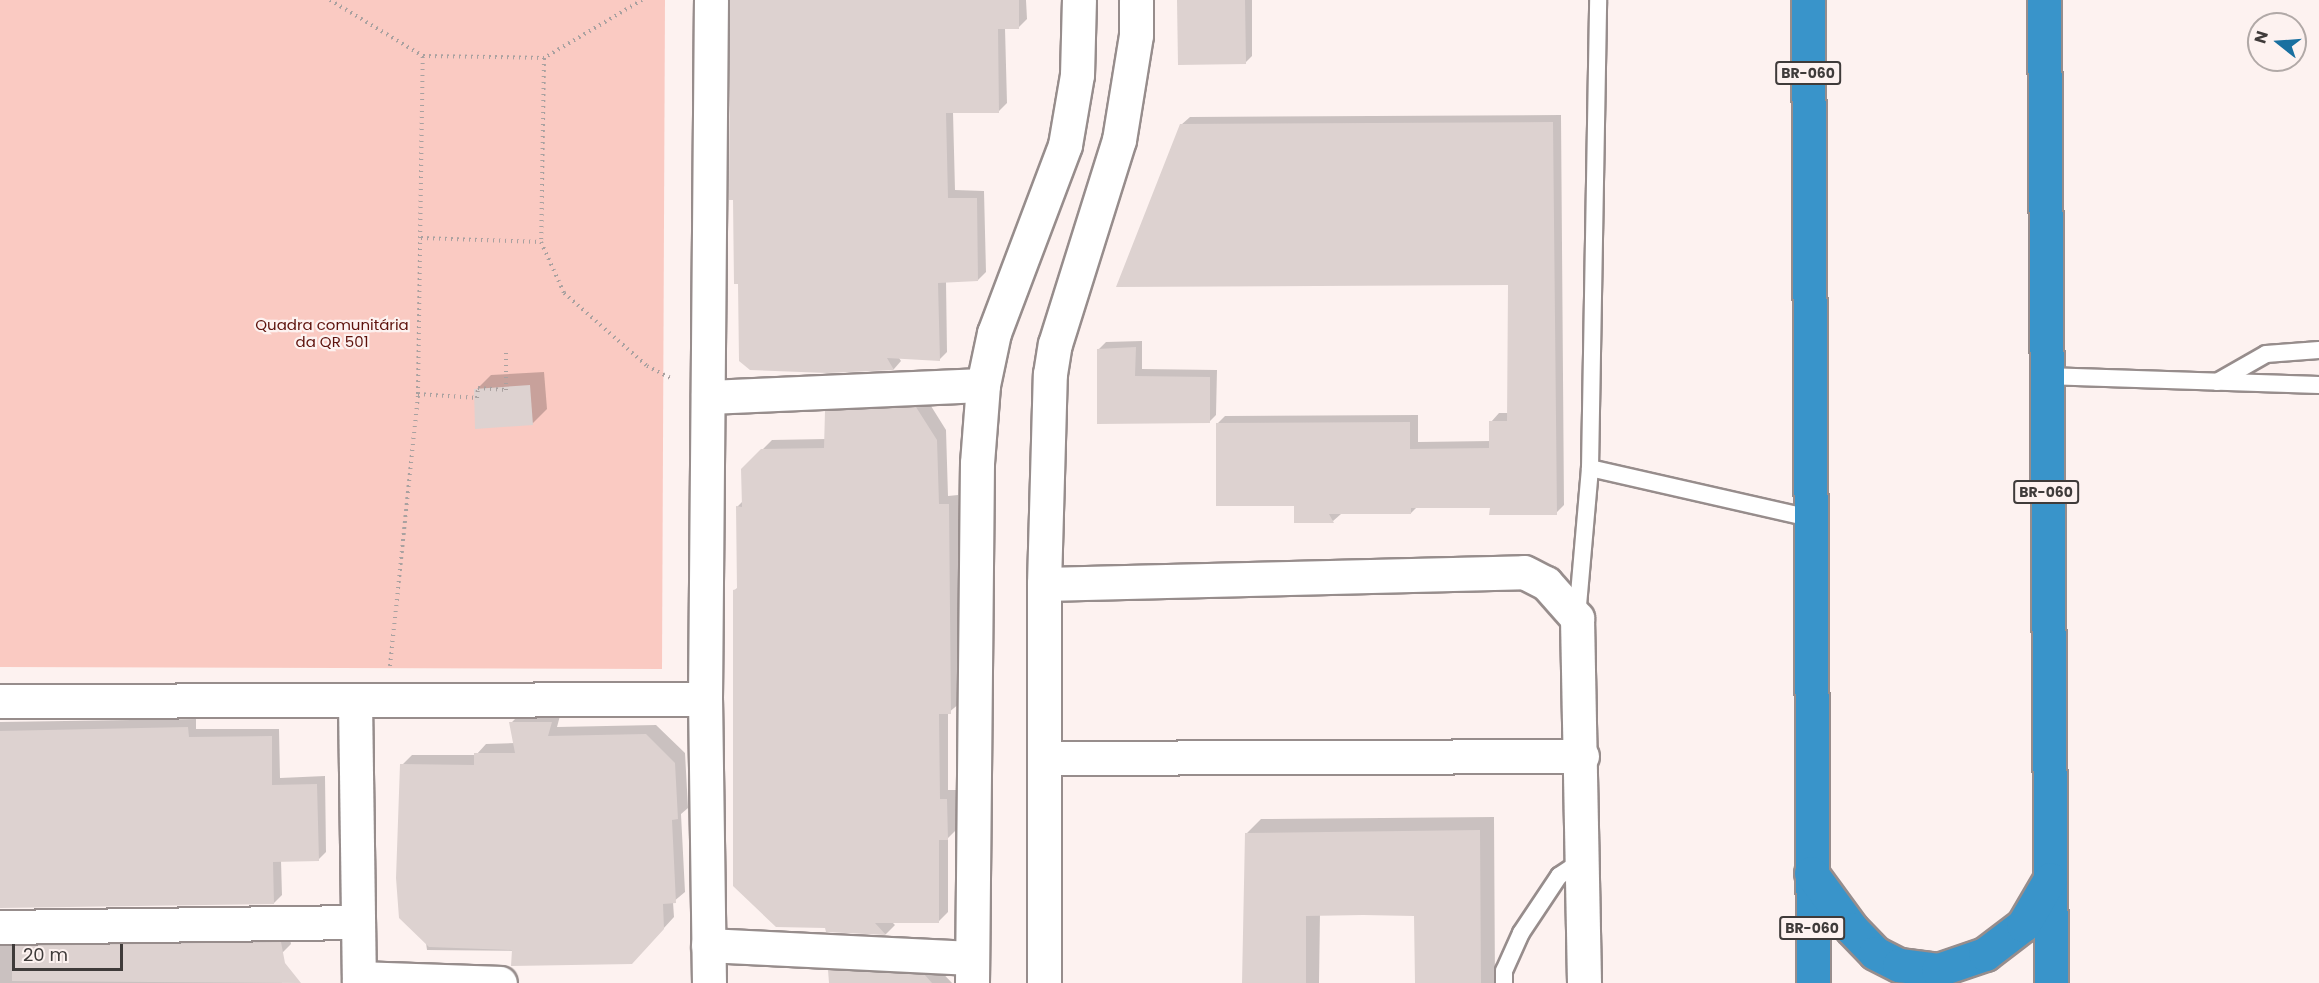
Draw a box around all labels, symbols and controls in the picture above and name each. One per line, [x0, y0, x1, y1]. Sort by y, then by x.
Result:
north arrow [2247, 12, 2307, 72]
text: N [2248, 28, 2274, 46]
road number: BR-060 [1775, 62, 1841, 84]
park label: Quadra comunitária da QR 501 [255, 315, 409, 350]
road number: BR-060 [2013, 481, 2079, 503]
road number: BR-060 [1779, 917, 1845, 939]
scale bar [15, 932, 126, 970]
text: 20 m [23, 942, 68, 967]

